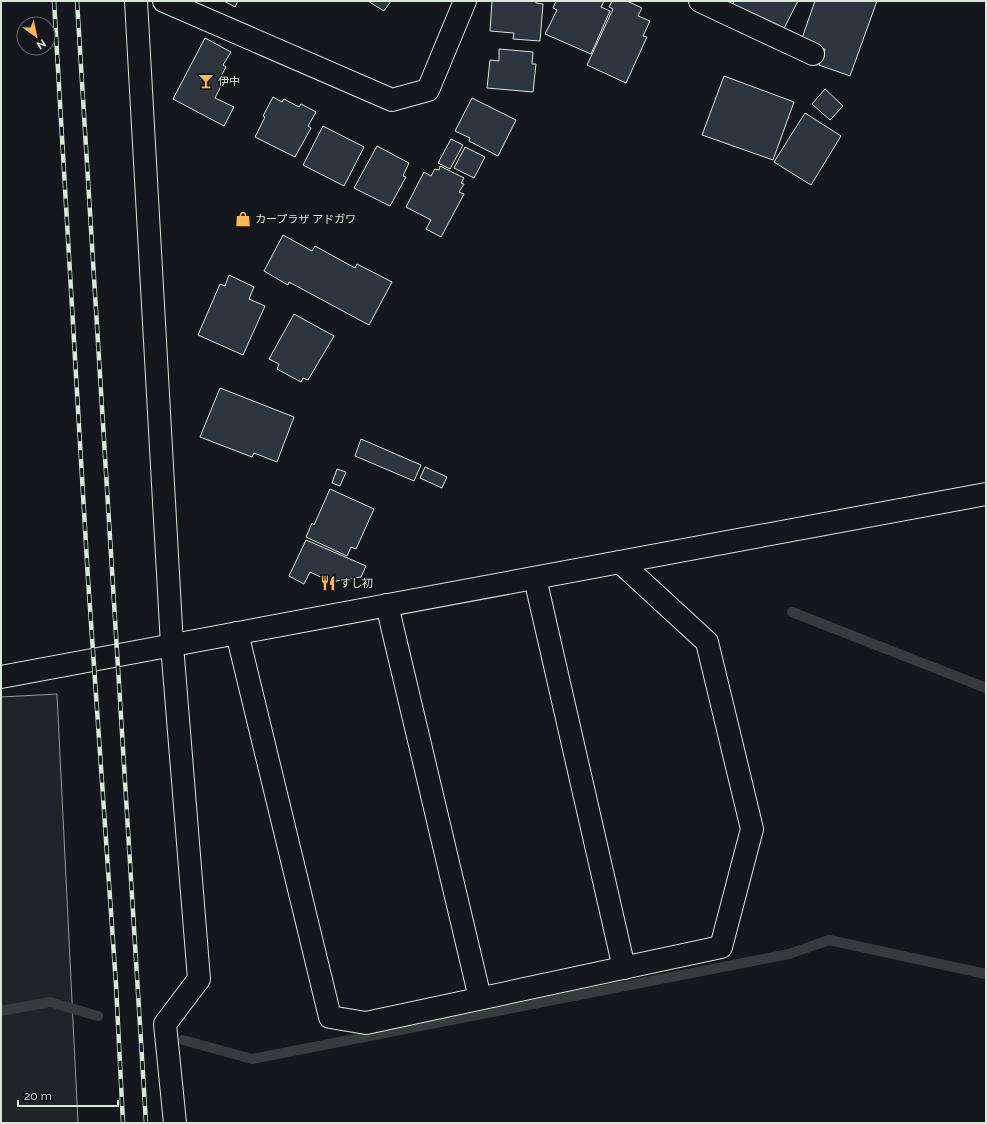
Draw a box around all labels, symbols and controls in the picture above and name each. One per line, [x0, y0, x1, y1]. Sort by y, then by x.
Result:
north arrow [16, 16, 56, 56]
text: N [34, 36, 48, 52]
bar icon: 伊中 [197, 72, 215, 90]
place label: 伊中 [218, 75, 240, 88]
shop icon: カープラザ アドガワ [234, 210, 252, 228]
place label: カープラザ アドガワ [255, 213, 356, 226]
restaurant icon: すし初 [319, 574, 337, 592]
place label: すし初 [340, 577, 373, 590]
scale bar [18, 1082, 118, 1108]
text: 20 m [24, 1089, 52, 1103]

